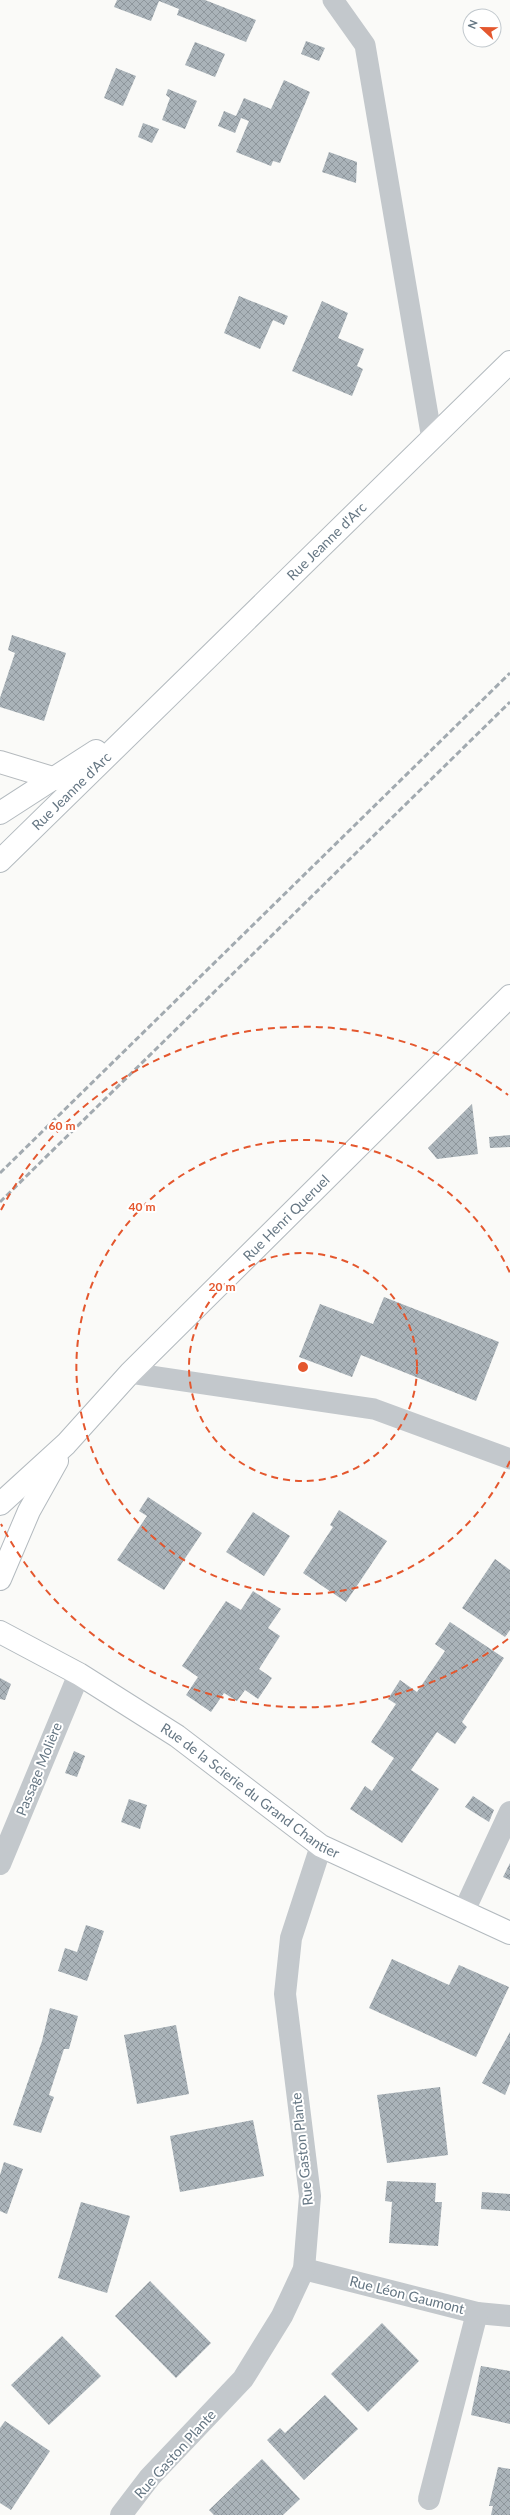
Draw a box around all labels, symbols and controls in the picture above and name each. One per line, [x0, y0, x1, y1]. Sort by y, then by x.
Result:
north arrow [462, 8, 502, 48]
text: N [465, 18, 480, 30]
street label: Rue Jeanne d'Arc [283, 498, 370, 584]
street label: Rue Jeanne d'Arc [28, 748, 115, 833]
text: 60 m [49, 1118, 75, 1133]
street label: Rue Henri Queruel [239, 1171, 333, 1264]
text: 40 m [129, 1199, 155, 1214]
text: 20 m [209, 1279, 235, 1294]
centre of rings [296, 1360, 310, 1374]
street label: Rue de la Scierie du Grand Chantier [158, 1719, 342, 1861]
street label: Passage Molière [12, 1720, 65, 1818]
street label: Rue Gaston Plante [287, 2092, 316, 2206]
street label: Rue Léon Gaumont [348, 2272, 466, 2317]
street label: Rue Gaston Plante [130, 2406, 219, 2502]

